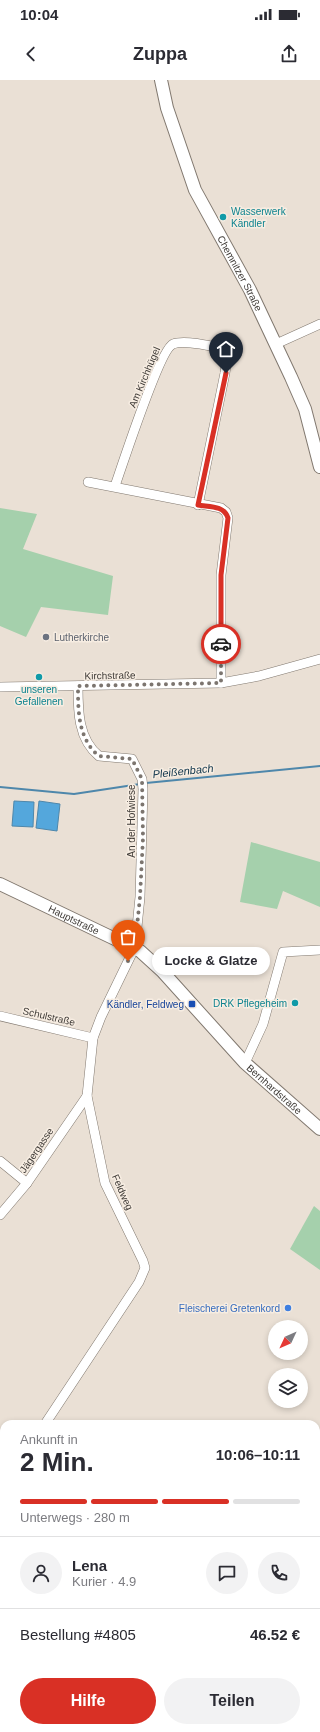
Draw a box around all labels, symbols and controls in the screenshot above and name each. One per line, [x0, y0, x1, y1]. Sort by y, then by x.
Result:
text: 10:04 [20, 6, 58, 23]
icon: back [20, 43, 42, 65]
icon: share [278, 43, 300, 65]
text: Zuppa [133, 44, 187, 64]
place label: Wasserwerk Kändler [231, 206, 287, 229]
marker: Wasserwerk Kändler [218, 212, 228, 222]
street label: Chemnitzer Straße [215, 234, 264, 313]
pin [209, 332, 243, 373]
icon: home [215, 338, 237, 360]
street label: Am Kirchhügel [127, 345, 162, 409]
courier [201, 624, 241, 664]
marker: Lutherkirche [41, 632, 51, 642]
place label: Lutherkirche [54, 632, 109, 643]
icon: car [210, 633, 232, 655]
street label: Kirchstraße [84, 670, 136, 681]
marker: unseren Gefallenen [34, 672, 44, 682]
place label: unseren Gefallenen [15, 684, 63, 707]
water label: Pleißenbach [152, 762, 214, 780]
street label: An der Hofwiese [126, 784, 137, 858]
street label: Hauptstraße [47, 903, 101, 937]
pin [111, 920, 145, 961]
icon: bag [117, 926, 139, 948]
callout: Locke & Glatze [152, 947, 270, 975]
text: Locke & Glatze [164, 953, 258, 968]
place label: DRK Pflegeheim [213, 998, 287, 1009]
marker: DRK Pflegeheim [290, 998, 300, 1008]
place label: Kändler, Feldweg [107, 999, 184, 1010]
marker: Kändler, Feldweg [187, 999, 197, 1009]
street label: Schulstraße [22, 1005, 77, 1028]
street label: Bernhardstraße [244, 1062, 304, 1117]
street label: Jägergasse [17, 1125, 56, 1175]
street label: Feldweg [110, 1173, 135, 1212]
place label: Fleischerei Gretenkord [179, 1303, 280, 1314]
marker: Fleischerei Gretenkord [283, 1303, 293, 1313]
north arrow [268, 1320, 308, 1360]
map controls [268, 1320, 308, 1408]
button: layers [268, 1368, 308, 1408]
text: Ankunft in [20, 1432, 78, 1447]
text: 10:06–10:11 [216, 1446, 300, 1463]
text: 2 Min. [20, 1447, 94, 1477]
text: Unterwegs · 280 m [20, 1510, 130, 1525]
button: person [20, 1552, 62, 1594]
button: chat [206, 1552, 248, 1594]
button: phone [258, 1552, 300, 1594]
text: Lena [72, 1557, 107, 1574]
text: Kurier · 4.9 [72, 1574, 136, 1589]
text: Bestellung #4805 [20, 1626, 136, 1643]
text: 46.52 € [250, 1626, 300, 1643]
button: Hilfe [20, 1678, 156, 1724]
button: Teilen [164, 1678, 300, 1724]

